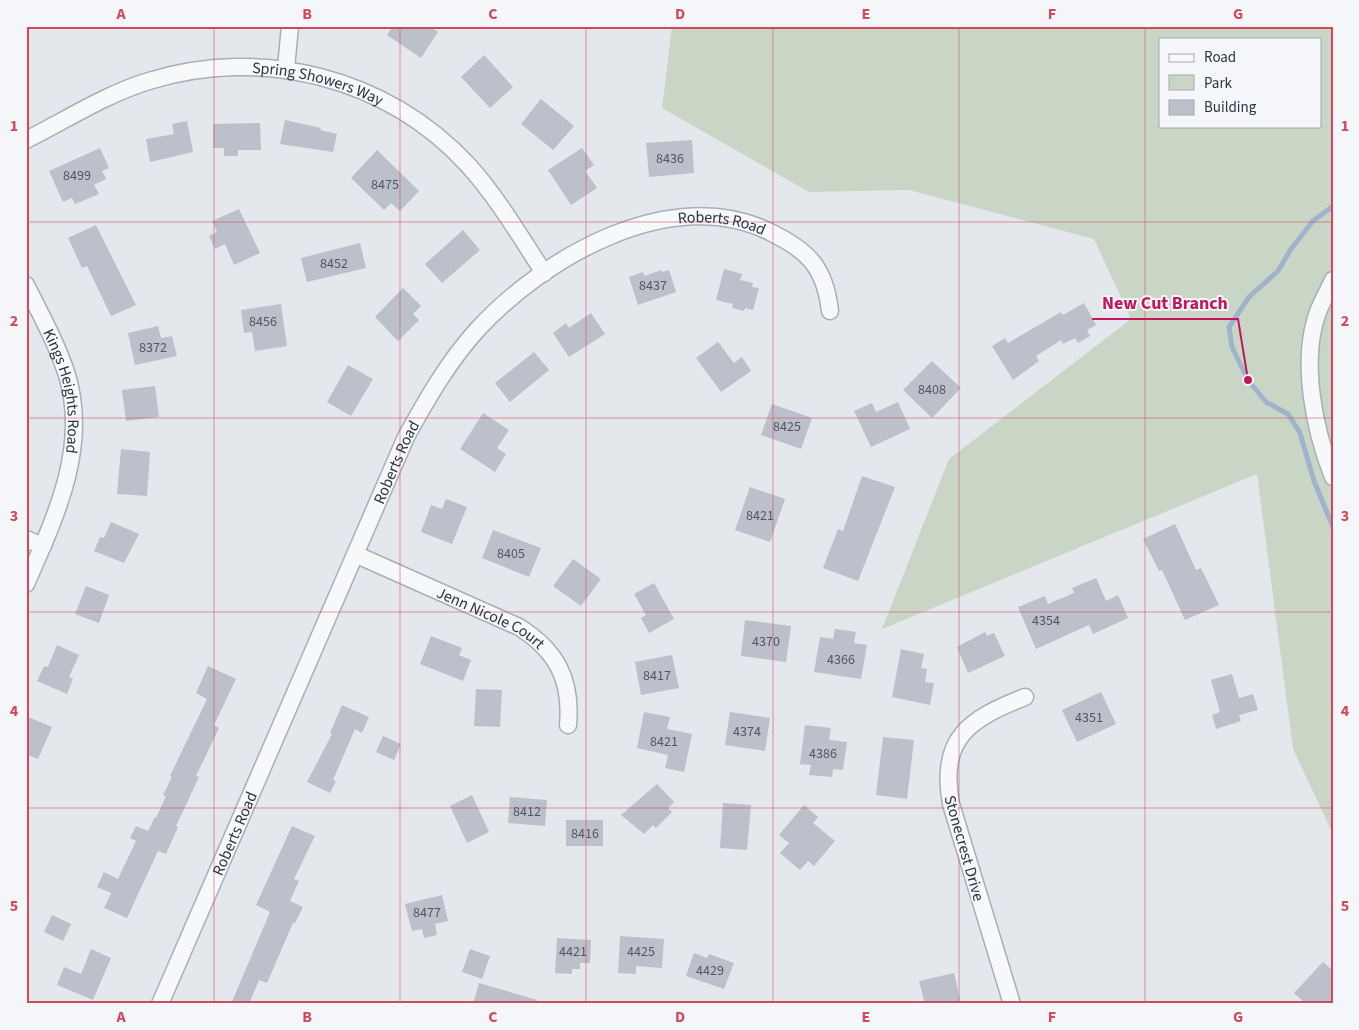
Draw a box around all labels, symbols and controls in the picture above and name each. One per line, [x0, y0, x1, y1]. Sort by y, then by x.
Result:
text: A [115, 3, 126, 25]
text: B [302, 3, 312, 25]
text: C [488, 3, 498, 25]
text: D [675, 3, 685, 25]
text: E [862, 3, 870, 25]
text: F [1048, 3, 1056, 25]
text: G [1233, 3, 1243, 25]
legend [1159, 38, 1322, 128]
text: Road [1204, 47, 1236, 68]
street label: Spring Showers Way [252, 57, 387, 111]
text: Park [1204, 73, 1233, 94]
text: Building [1204, 97, 1257, 118]
text: 1 [10, 115, 18, 137]
text: 1 [1341, 115, 1349, 137]
house number: 8436 [656, 149, 684, 169]
house number: 8499 [63, 166, 91, 186]
house number: 8475 [371, 175, 399, 195]
street label: Roberts Road [677, 206, 769, 241]
house number: 8452 [320, 254, 348, 274]
house number: 8437 [639, 276, 667, 296]
callout: New Cut Branch [1092, 286, 1238, 319]
text: New Cut Branch [1102, 291, 1228, 316]
text: 2 [10, 310, 18, 332]
text: 2 [1341, 310, 1349, 332]
house number: 8456 [249, 312, 277, 332]
street label: Kings Heights Road [37, 325, 84, 455]
house number: 8372 [139, 338, 167, 358]
house number: 8408 [918, 380, 946, 400]
street label: Roberts Road [368, 417, 425, 508]
house number: 8425 [773, 417, 801, 437]
text: 3 [10, 505, 18, 527]
text: 3 [1341, 505, 1349, 527]
house number: 8421 [746, 506, 774, 526]
house number: 8405 [497, 544, 525, 564]
street label: Jenn Nicole Court [433, 582, 550, 655]
house number: 4354 [1032, 611, 1060, 631]
house number: 4370 [752, 632, 780, 652]
house number: 4366 [827, 650, 855, 670]
house number: 8417 [643, 666, 671, 686]
text: 4 [10, 700, 19, 722]
text: 4 [1341, 700, 1350, 722]
house number: 4351 [1075, 708, 1103, 728]
house number: 4374 [733, 722, 761, 742]
house number: 8421 [650, 732, 678, 752]
house number: 4386 [809, 744, 837, 764]
street label: Roberts Road [207, 788, 263, 879]
street label: Stonecrest Drive [938, 793, 990, 904]
house number: 8412 [513, 802, 541, 822]
house number: 8416 [571, 824, 599, 844]
text: 5 [10, 895, 18, 917]
text: 5 [1341, 895, 1349, 917]
house number: 8477 [413, 903, 441, 923]
house number: 4421 [559, 942, 587, 962]
house number: 4425 [627, 942, 655, 962]
house number: 4429 [696, 961, 724, 981]
text: A [115, 1006, 126, 1028]
text: B [302, 1006, 312, 1028]
text: C [488, 1006, 498, 1028]
text: D [675, 1006, 685, 1028]
text: E [862, 1006, 870, 1028]
text: F [1048, 1006, 1056, 1028]
text: G [1233, 1006, 1243, 1028]

